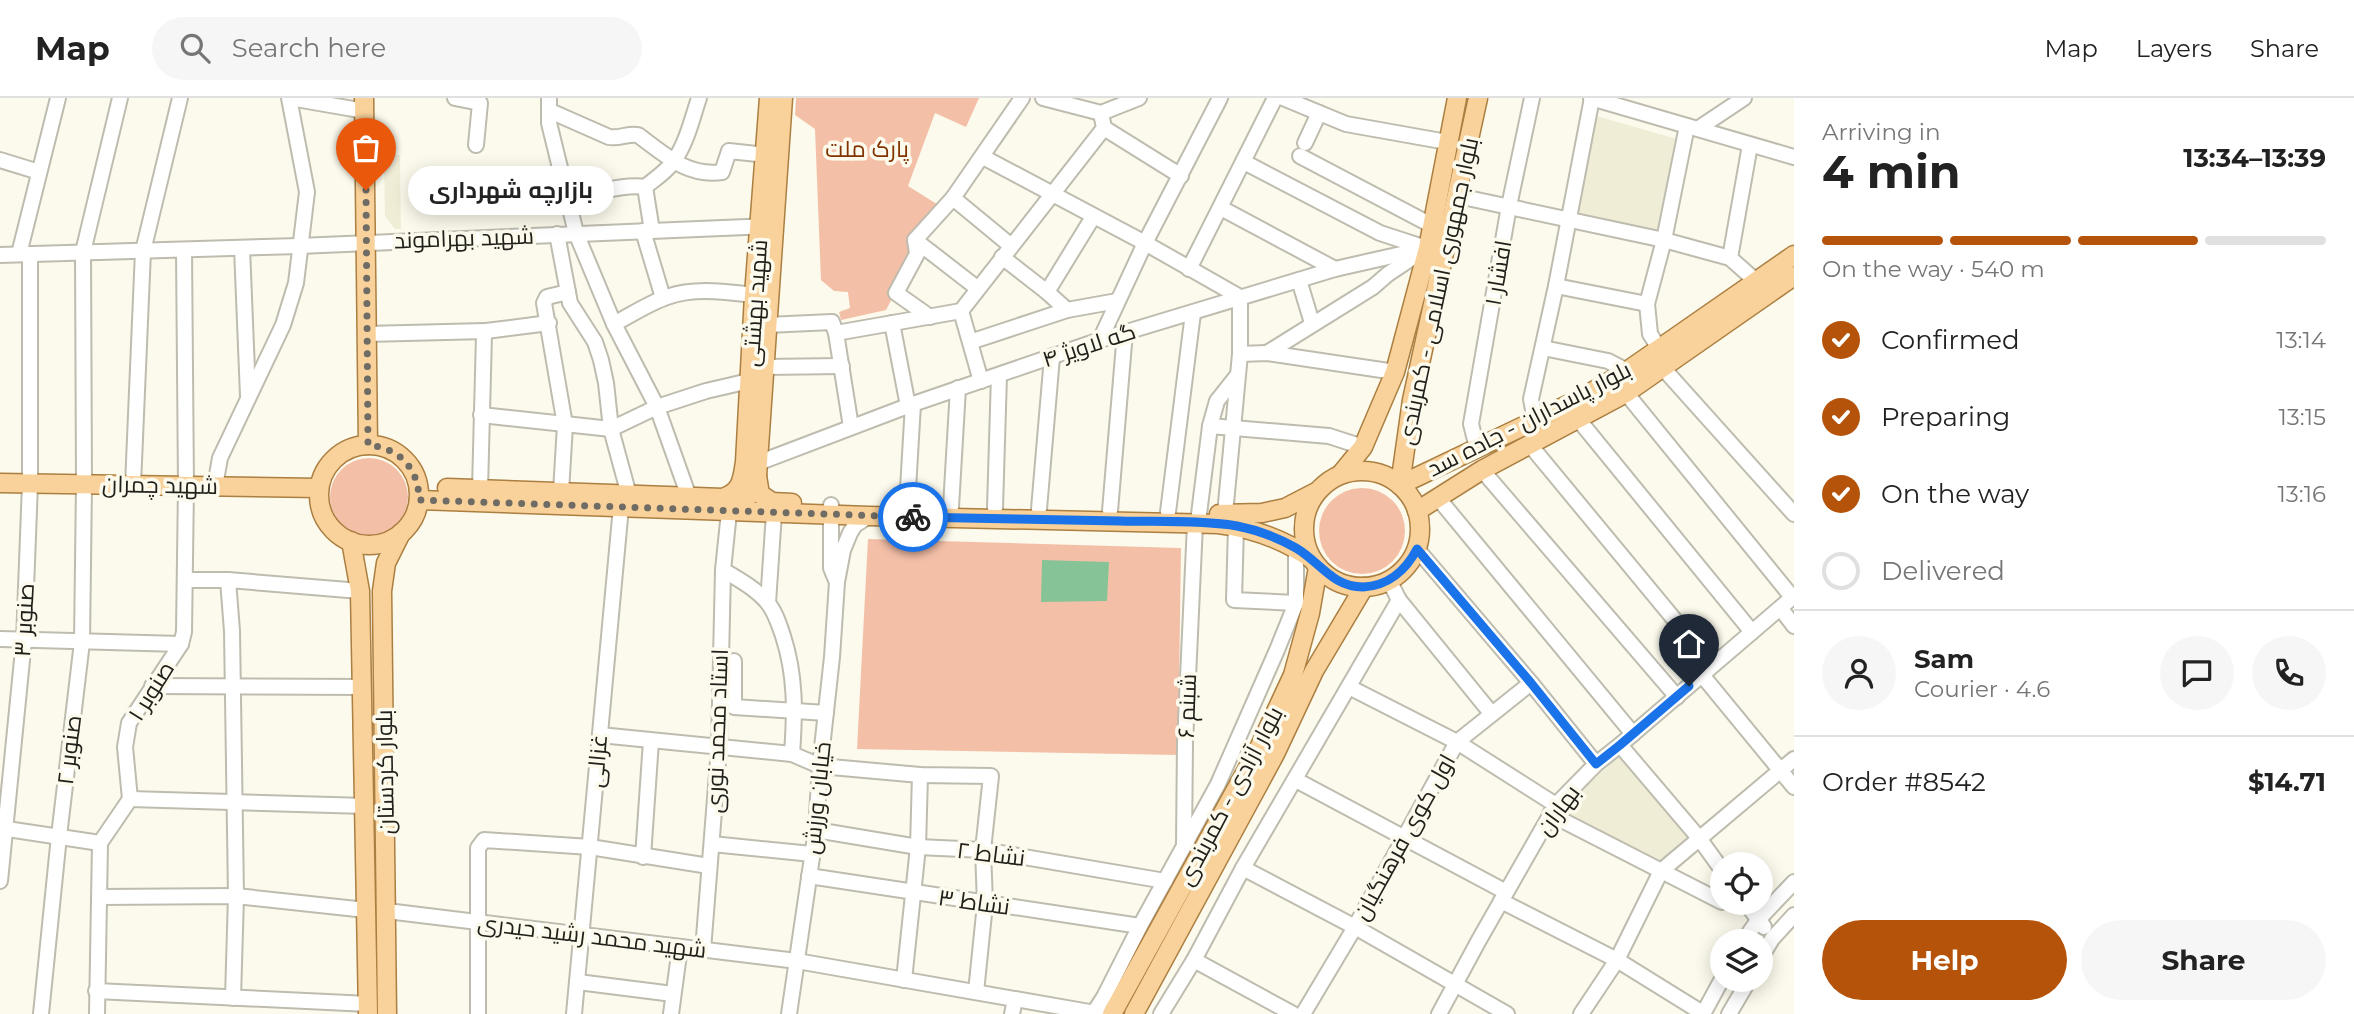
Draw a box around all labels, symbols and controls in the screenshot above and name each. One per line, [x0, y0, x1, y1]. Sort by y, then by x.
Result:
search box [152, 17, 642, 80]
text: Map [35, 28, 110, 68]
icon: search [176, 29, 214, 67]
text: Search here [232, 32, 386, 64]
text: Map [2044, 34, 2098, 63]
text: Layers [2136, 34, 2212, 63]
text: Share [2250, 34, 2319, 63]
pin [336, 118, 396, 190]
text: Arriving in [1822, 118, 1941, 146]
icon: bag [347, 129, 385, 167]
park label: پارک ملت [825, 135, 909, 164]
street label: بلوار جمهوری اسلامی - کمربندی [1392, 135, 1484, 447]
text: 13:34–13:39 [2183, 142, 2326, 174]
text: 4 min [1822, 143, 1961, 200]
callout: بازارچه شهرداری [408, 166, 614, 214]
text: بازارچه شهرداری [429, 176, 593, 204]
street label: شهید بهراموند [393, 222, 535, 254]
street label: شهید بهشتی [737, 238, 773, 368]
street label: افشار ۱ [1478, 238, 1518, 308]
text: On the way · 540 m [1822, 255, 2045, 283]
street label: گه لاویژ ۴ [1039, 317, 1139, 373]
icon: check [1822, 321, 1860, 359]
text: Confirmed [1881, 324, 2020, 356]
text: 13:14 [2276, 326, 2326, 354]
street label: بلوار پاسداران - جاده سد [1422, 355, 1636, 483]
icon: check [1822, 398, 1860, 436]
text: Preparing [1881, 401, 2010, 433]
text: 13:15 [2279, 403, 2326, 431]
street label: شهید چمران [102, 470, 218, 501]
icon: check [1822, 475, 1860, 513]
text: On the way [1881, 478, 2029, 510]
text: 13:16 [2278, 480, 2326, 508]
courier [878, 482, 948, 552]
icon: bike [894, 498, 932, 536]
text: Delivered [1881, 555, 2005, 587]
street label: صنوبر ۳ [8, 583, 40, 657]
pin [1659, 614, 1719, 686]
icon: home [1670, 625, 1708, 663]
button: person [1822, 636, 1896, 710]
button: chat [2160, 636, 2234, 710]
button: phone [2252, 636, 2326, 710]
text: Sam [1914, 643, 1974, 675]
street label: استاد محمد نوری [700, 648, 734, 814]
street label: صنوبر ۱ [122, 656, 180, 726]
street label: شبنم ۶ [1172, 673, 1204, 739]
text: Courier · 4.6 [1914, 675, 2050, 703]
street label: بلوار آزادی - کمربندی [1171, 702, 1289, 890]
street label: بلوار کردستان [370, 709, 400, 835]
street label: صنوبر ۲ [51, 714, 87, 786]
street label: غزالی [581, 733, 613, 789]
street label: خیابان ورزش [797, 740, 837, 856]
street label: اول کوی فرهنگیان [1347, 749, 1461, 925]
text: Order #8542 [1822, 766, 1986, 798]
text: $14.71 [2248, 766, 2326, 798]
street label: بهاران [1530, 779, 1586, 841]
street label: نشاط ۲ [955, 836, 1027, 872]
map controls [1710, 852, 1773, 992]
button: locate [1710, 852, 1773, 915]
street label: نشاط ۳ [936, 883, 1012, 921]
street label: شهید محمد رشید حیدری [476, 908, 708, 964]
button: Help [1822, 920, 2067, 1000]
button: Share [2081, 920, 2326, 1000]
button: layers [1710, 929, 1773, 992]

